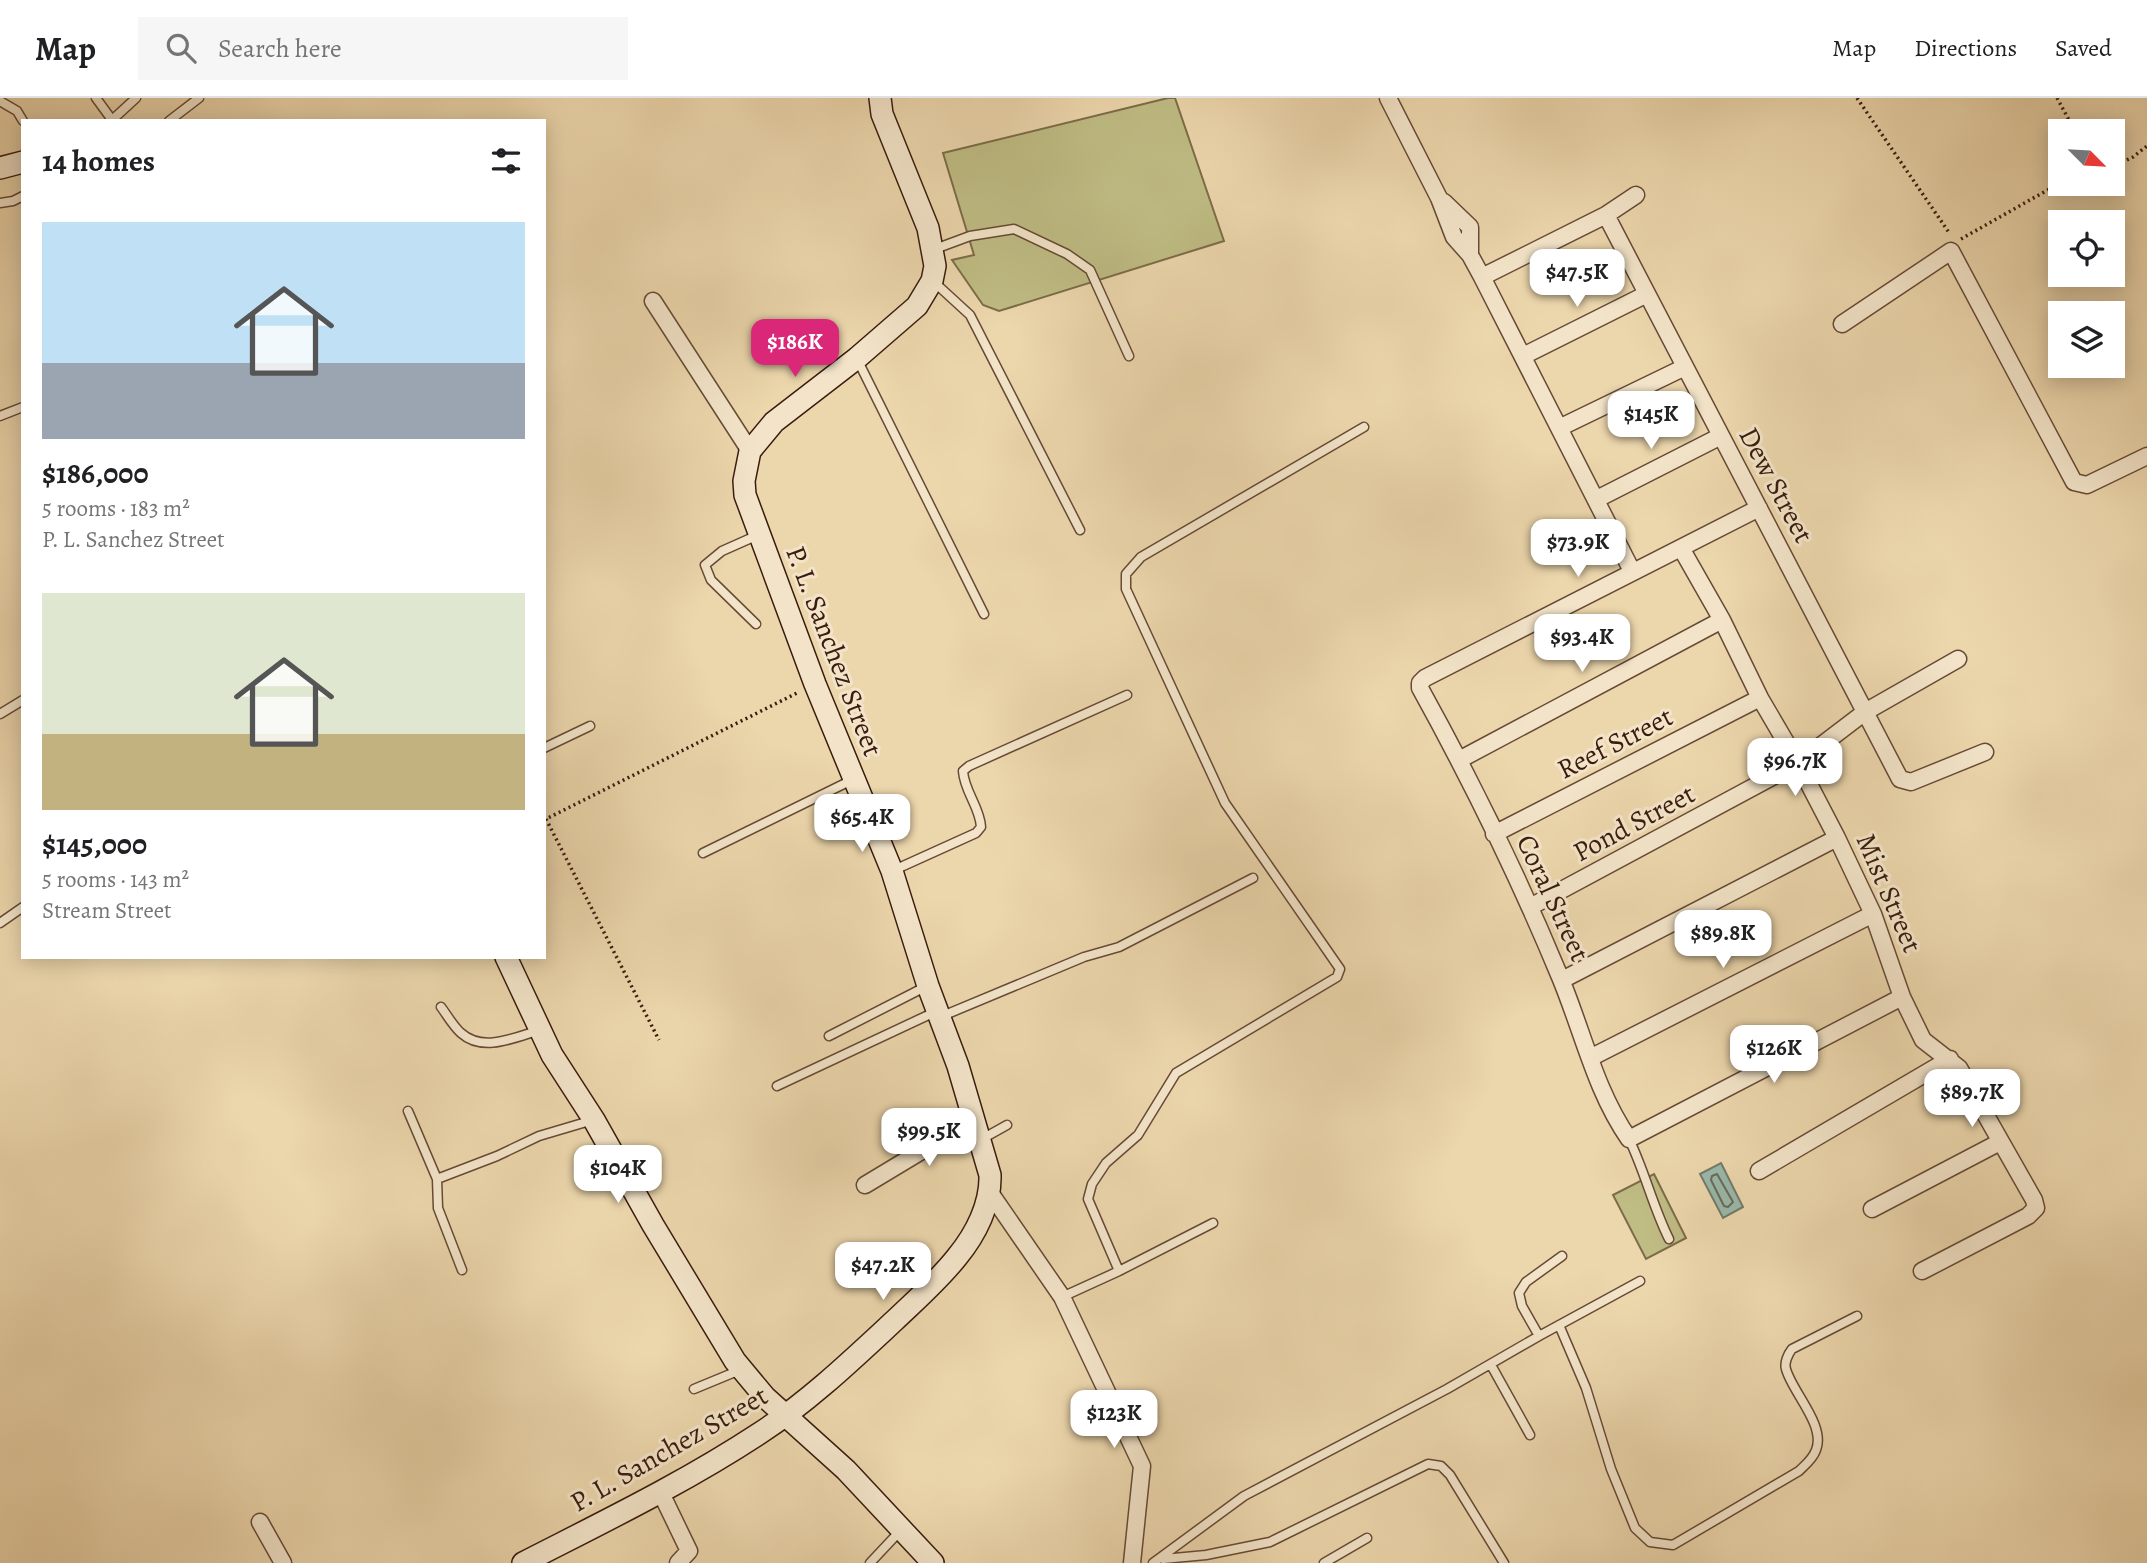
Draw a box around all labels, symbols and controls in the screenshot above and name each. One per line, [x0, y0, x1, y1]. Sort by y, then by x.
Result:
search box [138, 17, 628, 80]
text: Map [35, 26, 96, 71]
icon: search [162, 29, 200, 67]
text: Search here [218, 31, 342, 66]
text: Map [1832, 32, 1876, 64]
text: Directions [1914, 32, 2017, 64]
text: Saved [2055, 32, 2112, 64]
north arrow [2048, 119, 2124, 196]
map controls [2048, 119, 2125, 378]
text: 14 homes [42, 141, 155, 181]
icon: filters [487, 142, 525, 180]
button: locate [2048, 210, 2125, 287]
pin: $47.5K [1520, 250, 1634, 309]
text: $47.5K [1546, 256, 1608, 287]
icon: home [221, 268, 347, 394]
button: layers [2048, 301, 2125, 378]
pin: $186K [746, 320, 844, 379]
text: $186K [767, 326, 823, 357]
pin: $145K [1602, 392, 1700, 451]
text: $145K [1624, 398, 1678, 429]
street label: Dew Street [1730, 420, 1822, 550]
text: $186,000 [42, 453, 148, 493]
text: 5 rooms · 183 m² [42, 493, 190, 524]
pin: $73.9K [1521, 519, 1635, 579]
text: P. L. Sanchez Street [42, 524, 225, 555]
text: $73.9K [1547, 526, 1609, 557]
street label: P. L. Sanchez Street [776, 540, 892, 762]
pin: $93.4K [1525, 614, 1639, 674]
text: $93.4K [1550, 621, 1614, 652]
icon: home [221, 639, 347, 765]
street label: Reef Street [1551, 698, 1679, 788]
pin: $96.7K [1738, 738, 1852, 798]
text: $96.7K [1763, 745, 1827, 776]
street label: Pond Street [1566, 775, 1702, 871]
pin: $65.4K [805, 794, 919, 854]
text: $65.4K [830, 801, 894, 832]
text: $145,000 [42, 824, 147, 864]
street label: Mist Street [1847, 827, 1931, 959]
street label: Coral Street [1507, 829, 1599, 967]
text: 5 rooms · 143 m² [42, 864, 189, 895]
text: Stream Street [42, 895, 172, 926]
pin: $89.8K [1666, 910, 1780, 970]
text: $89.8K [1691, 917, 1755, 948]
pin: $126K [1725, 1026, 1823, 1085]
text: $126K [1746, 1032, 1802, 1063]
pin: $89.7K [1915, 1070, 2029, 1129]
text: $89.7K [1940, 1076, 2004, 1107]
pin: $99.5K [872, 1108, 986, 1168]
text: $99.5K [897, 1115, 961, 1146]
pin: $104K [569, 1146, 667, 1205]
text: $104K [590, 1152, 646, 1183]
pin: $47.2K [826, 1242, 940, 1302]
text: $47.2K [851, 1249, 915, 1280]
street label: P. L. Sanchez Street [563, 1377, 775, 1521]
pin: $123K [1065, 1390, 1163, 1450]
text: $123K [1086, 1397, 1142, 1428]

